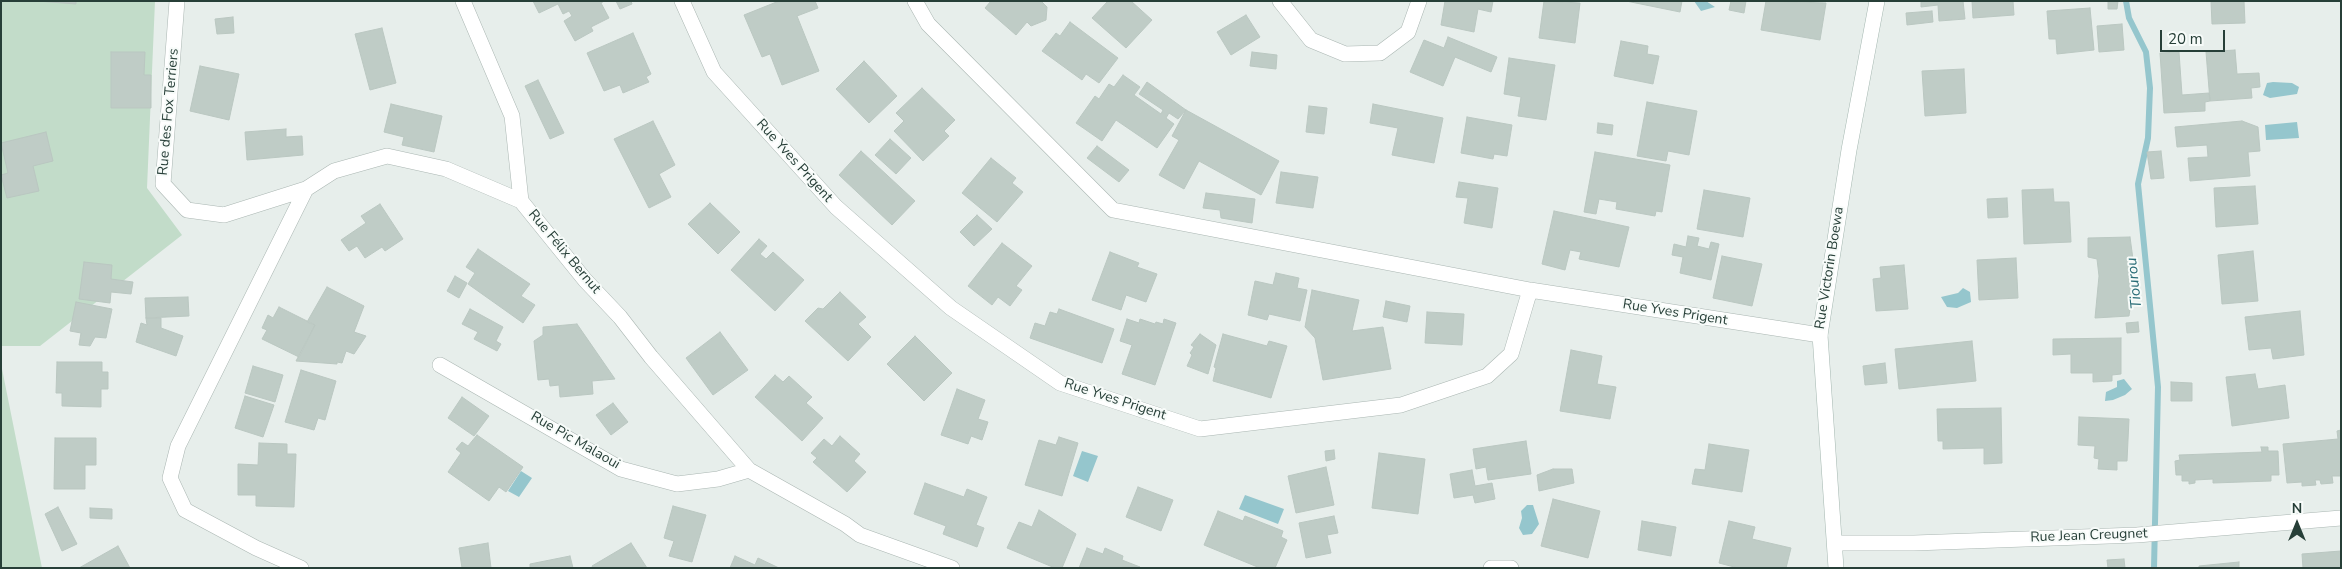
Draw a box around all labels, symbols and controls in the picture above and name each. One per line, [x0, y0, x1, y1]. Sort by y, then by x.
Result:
scale bar [2162, 20, 2227, 52]
text: 20 m [2168, 29, 2203, 49]
street label: Rue des Fox Terriers [155, 48, 183, 176]
street label: Rue Yves Prigent [752, 116, 836, 206]
street label: Rue Victorin Boewa [1812, 206, 1848, 330]
street label: Rue Félix Bernut [524, 207, 604, 297]
water label: Tiourou [2123, 257, 2147, 309]
street label: Rue Yves Prigent [1621, 296, 1729, 330]
street label: Rue Yves Prigent [1062, 376, 1168, 424]
street label: Rue Pic Malaoui [527, 409, 623, 473]
north arrow [2272, 499, 2322, 549]
text: N [2292, 499, 2302, 518]
street label: Rue Jean Creugnet [2030, 526, 2148, 546]

